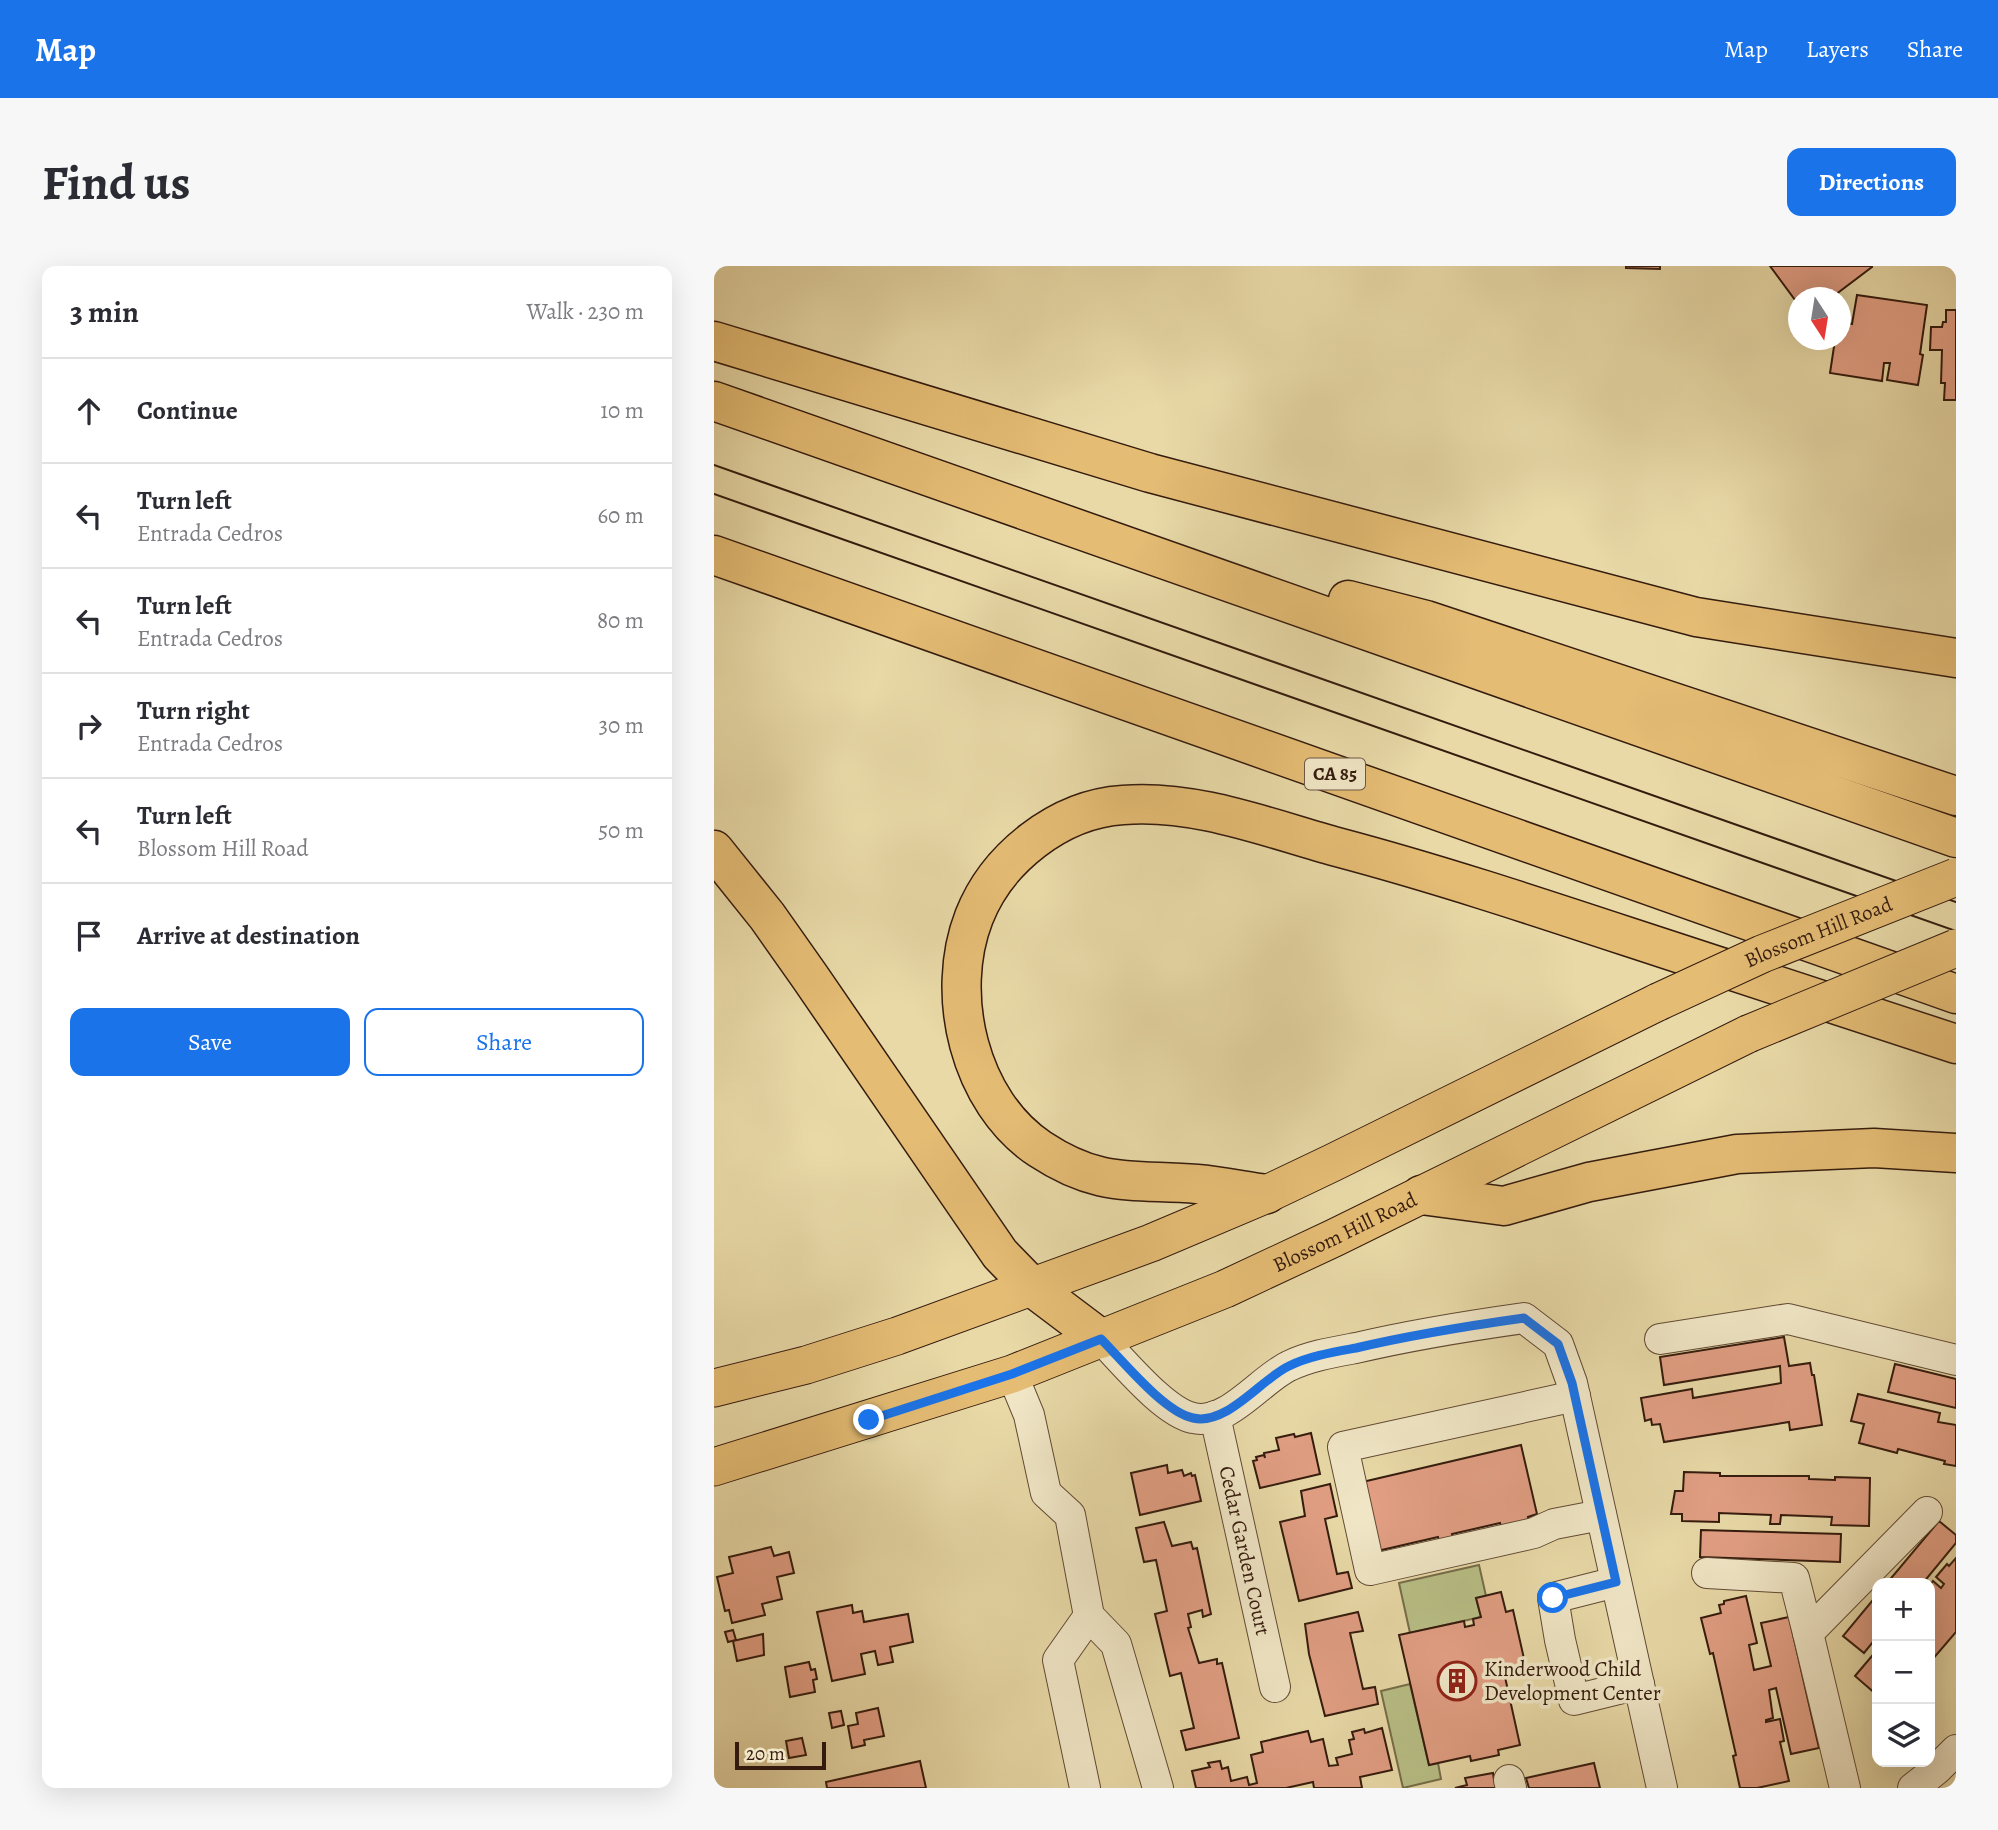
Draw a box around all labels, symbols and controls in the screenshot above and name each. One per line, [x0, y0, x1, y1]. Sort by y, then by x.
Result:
text: Map [35, 27, 96, 72]
text: Map [1724, 33, 1768, 65]
text: Layers [1806, 33, 1869, 65]
text: Share [1907, 33, 1963, 65]
button: Directions [1787, 148, 1956, 216]
text: Find us [42, 149, 190, 216]
north arrow [1788, 287, 1851, 350]
text: 3 min [70, 292, 139, 332]
text: Walk · 230 m [527, 296, 644, 327]
icon: ahead [70, 392, 108, 430]
text: Continue [137, 393, 238, 428]
text: 10 m [600, 395, 644, 426]
text: Turn left [137, 483, 232, 518]
icon: left [70, 497, 108, 535]
text: 60 m [597, 500, 644, 531]
text: Entrada Cedros [137, 518, 283, 549]
text: Turn left [137, 588, 232, 623]
icon: left [70, 602, 108, 640]
text: 80 m [597, 605, 644, 636]
text: Entrada Cedros [137, 623, 283, 654]
text: Turn right [137, 693, 250, 728]
icon: right [70, 707, 108, 745]
text: 30 m [598, 710, 644, 741]
text: Entrada Cedros [137, 728, 283, 759]
road number: CA 85 [1305, 758, 1365, 790]
text: Turn left [137, 798, 232, 833]
icon: left [70, 812, 108, 850]
text: 50 m [598, 815, 644, 846]
text: Blossom Hill Road [137, 833, 309, 864]
street label: Blossom Hill Road [1740, 889, 1897, 974]
icon: arrive [70, 917, 108, 955]
text: Arrive at destination [137, 918, 360, 953]
button: Save [70, 1008, 350, 1076]
button: Share [364, 1008, 644, 1076]
street label: Blossom Hill Road [1268, 1185, 1422, 1279]
route end [853, 1404, 884, 1435]
street label: Cedar Garden Court [1212, 1463, 1277, 1638]
map controls [1872, 1578, 1935, 1767]
button: + [1872, 1578, 1935, 1641]
route start [1537, 1582, 1568, 1613]
button: − [1872, 1641, 1935, 1704]
place label: Kinderwood Child Development Center [1484, 1655, 1661, 1707]
building icon: Kinderwood Child Development Center [1436, 1660, 1478, 1702]
button: layers [1872, 1704, 1935, 1767]
scale bar [735, 1739, 826, 1771]
text: 20 m [746, 1741, 785, 1767]

